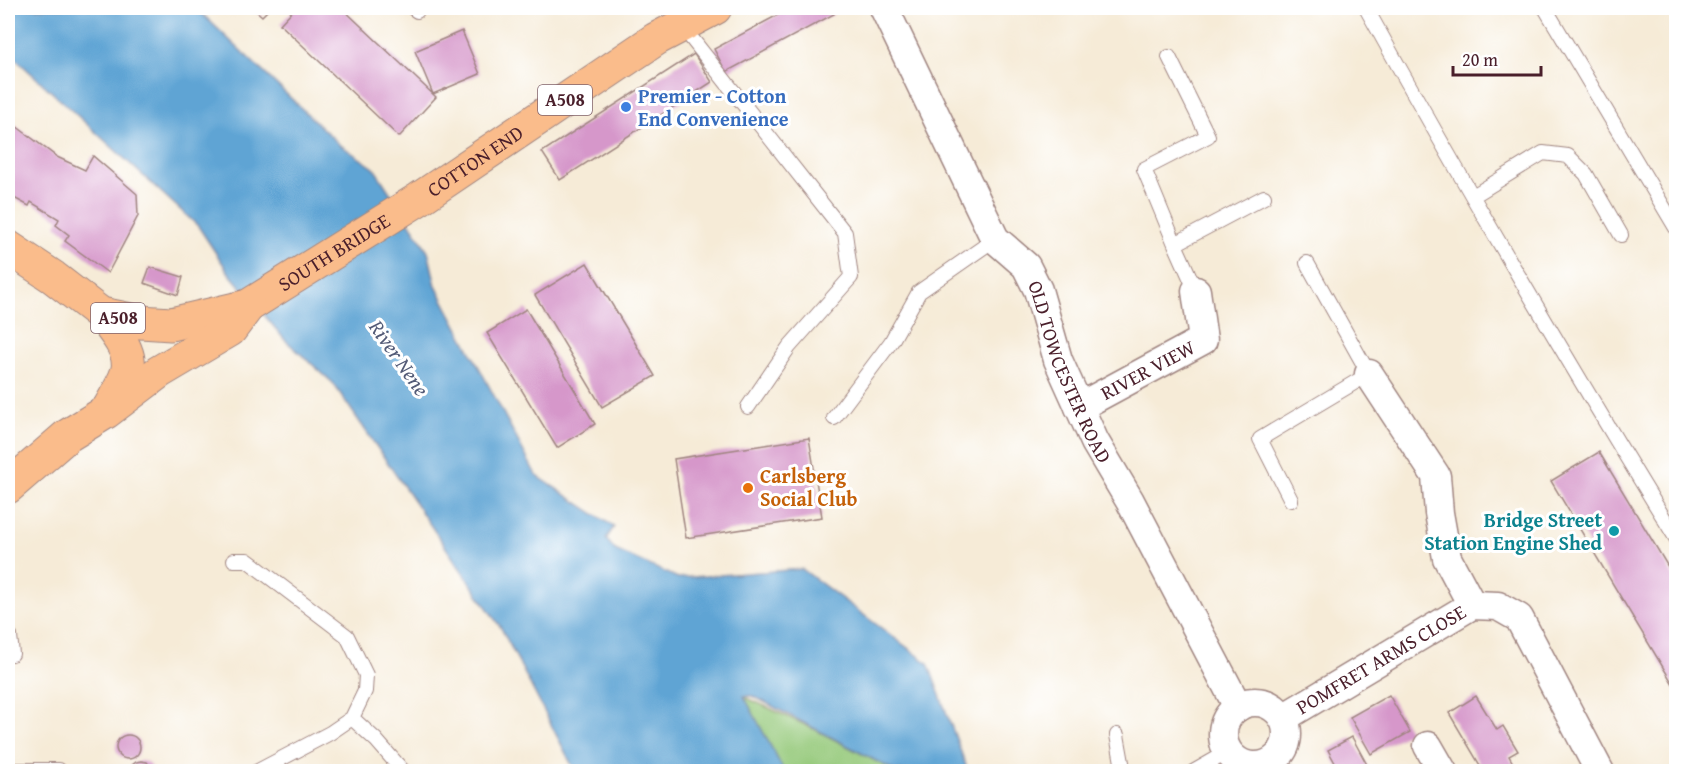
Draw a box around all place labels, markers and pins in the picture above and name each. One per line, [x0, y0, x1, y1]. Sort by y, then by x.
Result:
place label: Premier - Cotton End Convenience [638, 81, 789, 133]
marker: Premier - Cotton End Convenience [619, 100, 633, 114]
place label: Carlsberg Social Club [760, 461, 857, 513]
marker: Carlsberg Social Club [741, 481, 755, 495]
place label: Bridge Street Station Engine Shed [1424, 505, 1603, 557]
marker: Bridge Street Station Engine Shed [1607, 524, 1621, 538]

